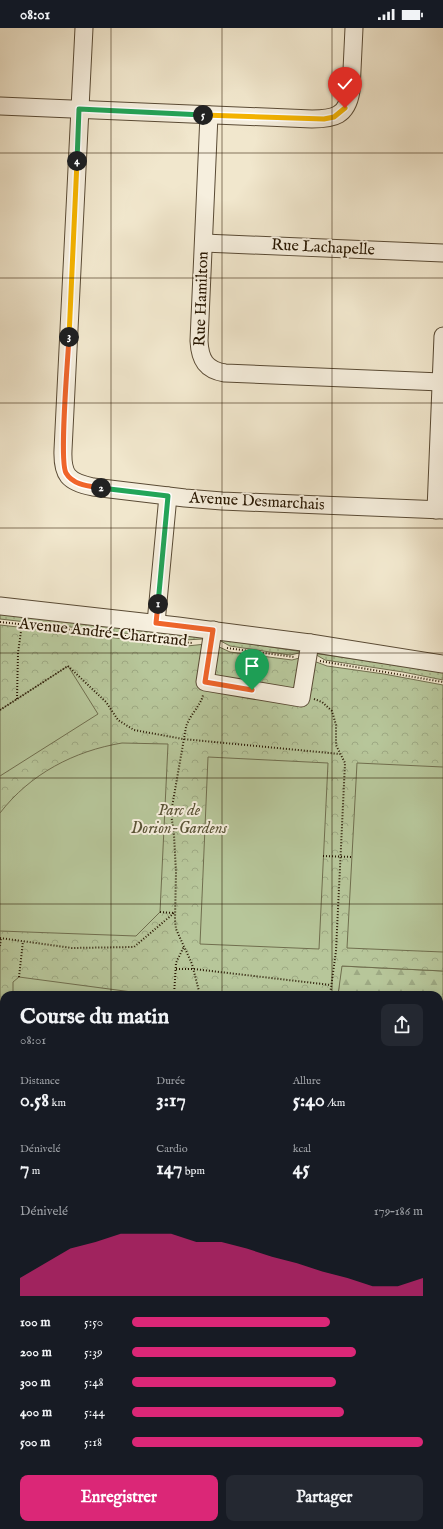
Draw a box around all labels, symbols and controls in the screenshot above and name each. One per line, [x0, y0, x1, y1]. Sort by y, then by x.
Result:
text: 08:01 [20, 5, 50, 24]
pin [328, 67, 362, 108]
icon: check [334, 73, 356, 95]
pin: 5 [193, 105, 213, 125]
text: 5 [201, 108, 205, 122]
pin: 4 [67, 151, 87, 171]
text: 4 [74, 154, 80, 168]
street label: Rue Lachapelle [271, 235, 375, 261]
street label: Rue Hamilton [190, 250, 214, 347]
pin: 3 [59, 327, 79, 347]
text: 3 [67, 330, 71, 344]
pin: 2 [91, 478, 111, 498]
text: 2 [98, 481, 104, 495]
street label: Avenue Desmarchais [188, 488, 326, 516]
pin: 1 [148, 594, 168, 614]
text: 1 [156, 597, 160, 611]
street label: Avenue André-Chartrand [17, 614, 189, 652]
pin [235, 649, 269, 690]
icon: arrive [241, 655, 263, 677]
park label: Parc de Dorion-Gardens [131, 801, 227, 839]
text: Course du matin [20, 1003, 169, 1031]
button: share [381, 1004, 423, 1046]
text: 08:01 [20, 1032, 46, 1049]
text: Distance [20, 1074, 60, 1088]
text: Durée [156, 1074, 185, 1088]
text: Allure [293, 1074, 321, 1088]
text: 0.58 [20, 1088, 49, 1113]
text: 3:17 [156, 1088, 186, 1113]
text: 5:40 [293, 1088, 325, 1113]
text: km [49, 1096, 66, 1110]
text: /km [325, 1096, 345, 1110]
text: Dénivelé [20, 1142, 61, 1156]
text: Cardio [156, 1142, 188, 1156]
text: kcal [293, 1142, 311, 1156]
text: 7 [20, 1156, 29, 1181]
text: 147 [156, 1156, 182, 1181]
text: 45 [293, 1156, 310, 1181]
text: m [29, 1164, 40, 1178]
text: bpm [182, 1164, 205, 1178]
text: Dénivelé [20, 1203, 68, 1220]
text: 179–186 m [374, 1203, 423, 1220]
text: 100 m [20, 1314, 50, 1331]
text: 5:50 [84, 1314, 103, 1331]
text: 200 m [20, 1344, 52, 1361]
text: 5:39 [84, 1344, 103, 1361]
text: 300 m [20, 1374, 51, 1391]
text: 5:48 [84, 1374, 104, 1391]
text: 400 m [20, 1404, 52, 1421]
text: 5:44 [84, 1404, 105, 1421]
text: 500 m [20, 1434, 50, 1451]
text: 5:18 [84, 1434, 102, 1451]
button: Enregistrer [20, 1475, 218, 1521]
button: Partager [226, 1475, 423, 1521]

